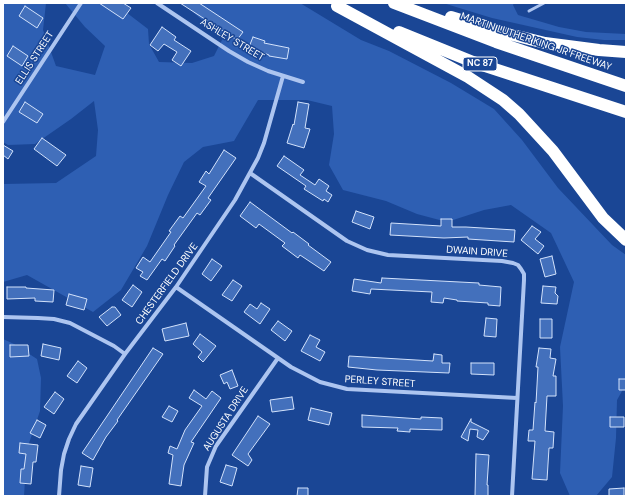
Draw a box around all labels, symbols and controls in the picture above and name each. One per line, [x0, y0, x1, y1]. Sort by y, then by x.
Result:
street label: MARTIN LUTHER KING JR FREEWAY [459, 10, 613, 74]
street label: ASHLEY STREET [198, 16, 266, 64]
street label: ELLIS STREET [13, 29, 57, 87]
road number: NC 87 [463, 57, 497, 71]
street label: CHESTERFIELD DRIVE [133, 241, 201, 327]
street label: DWAIN DRIVE [446, 244, 508, 260]
street label: PERLEY STREET [344, 374, 416, 390]
street label: AUGUSTA DRIVE [201, 385, 251, 453]

